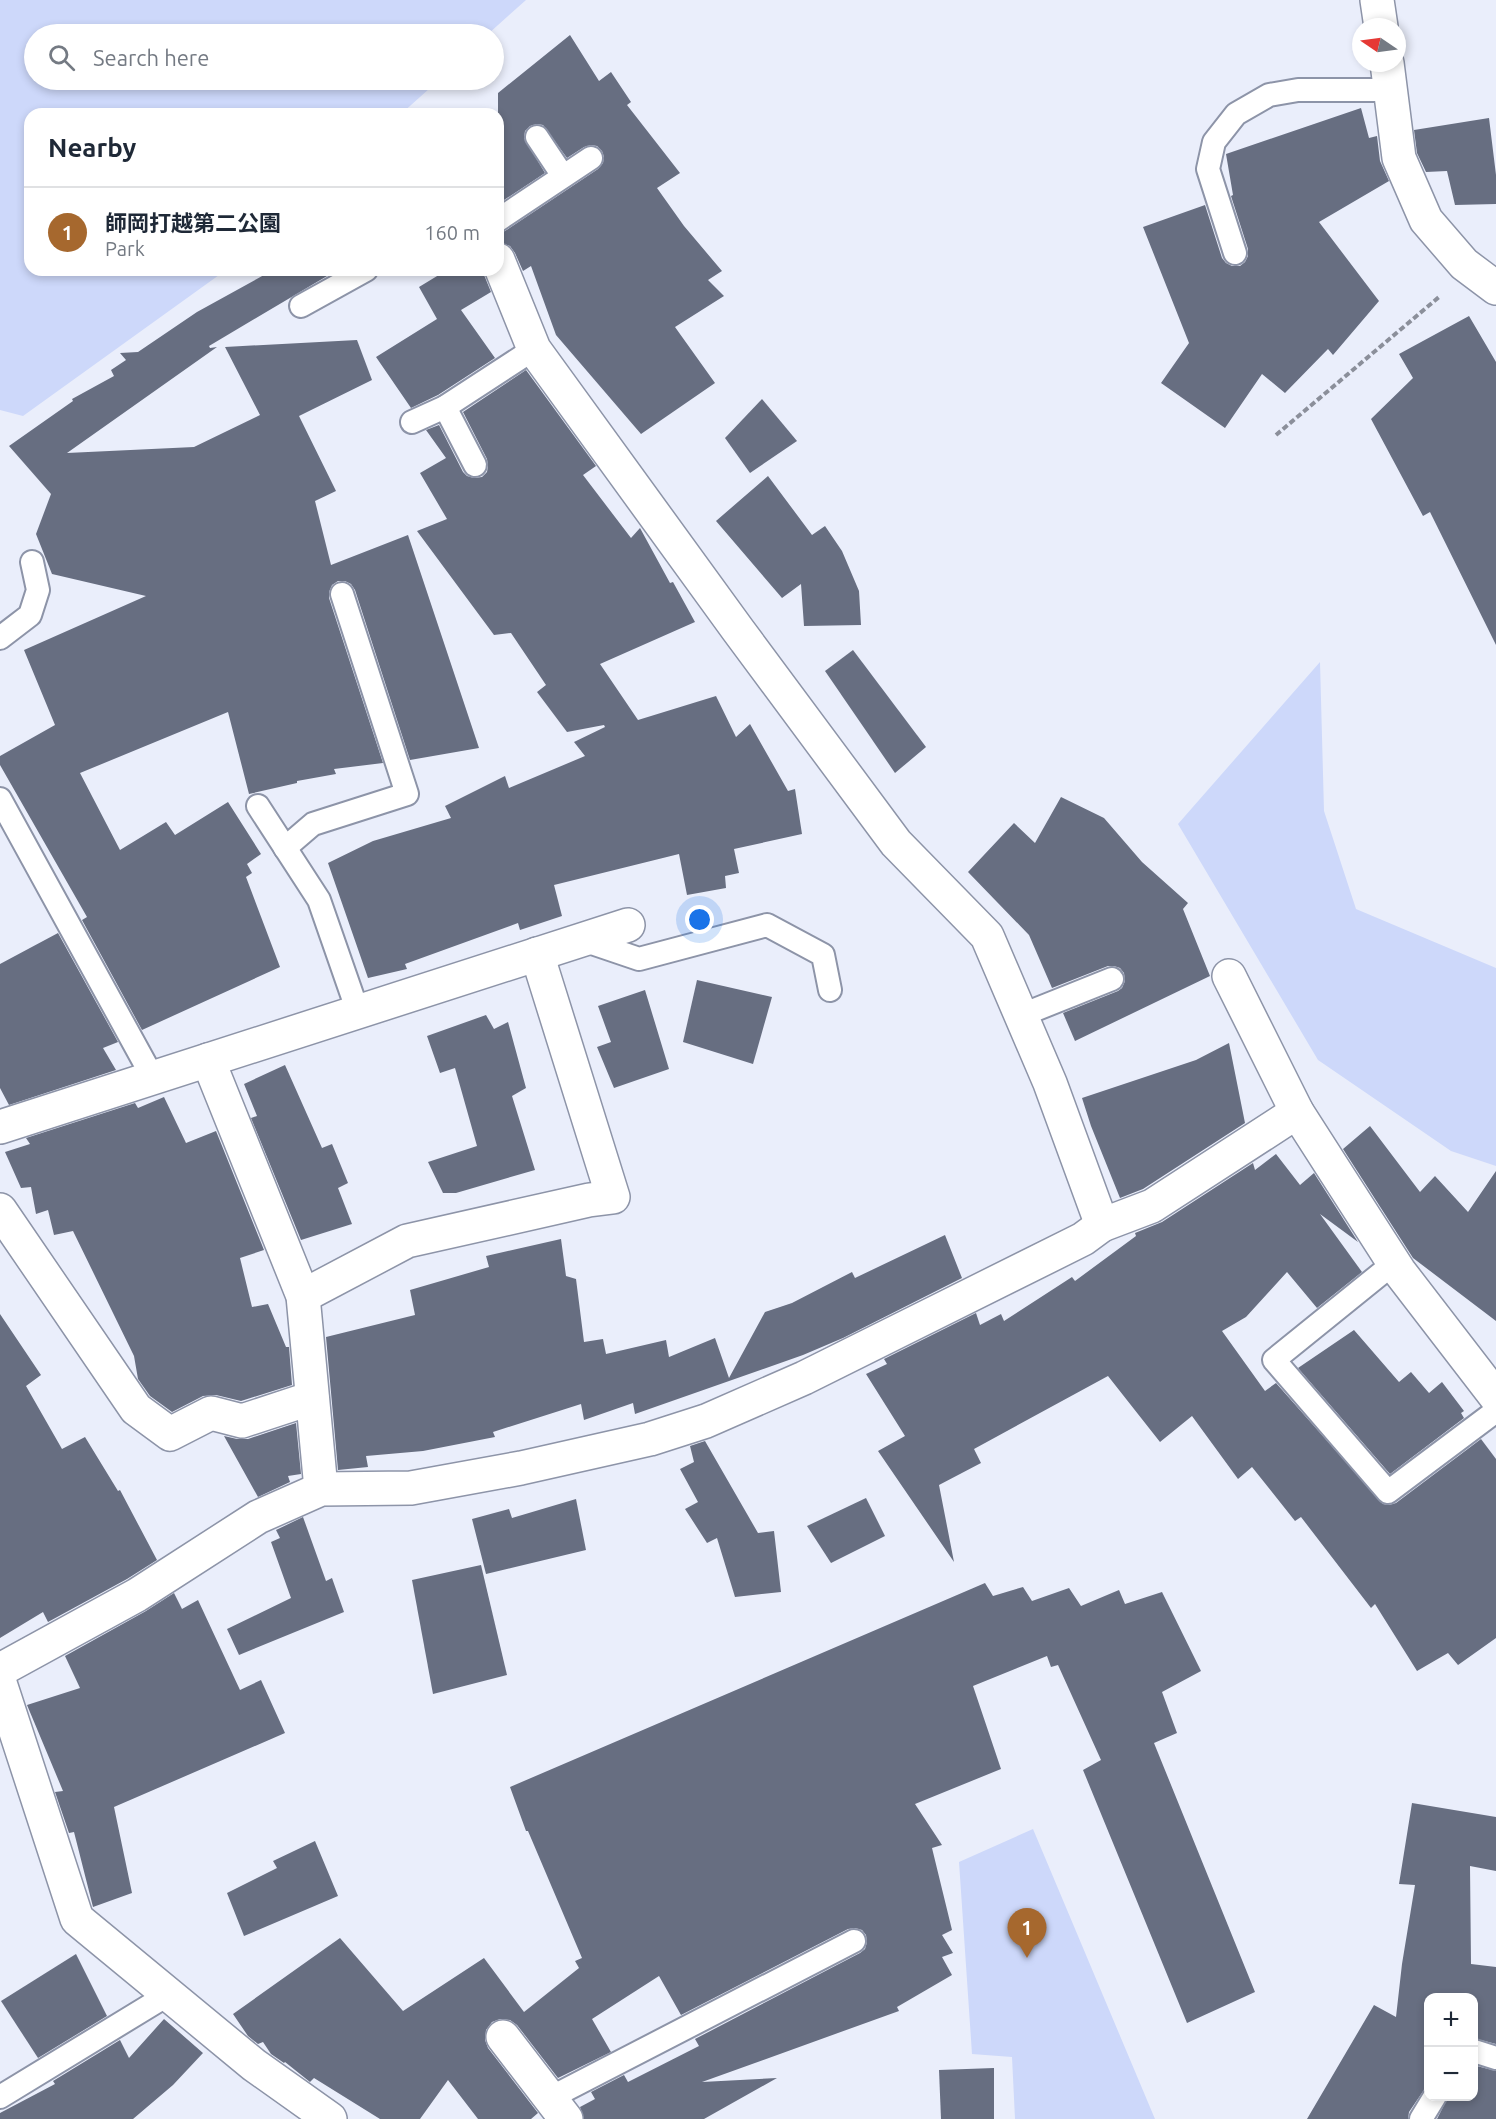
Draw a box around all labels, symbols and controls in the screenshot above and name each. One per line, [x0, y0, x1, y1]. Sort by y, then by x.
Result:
north arrow [1352, 18, 1406, 72]
search box [24, 24, 504, 90]
icon: search [45, 41, 78, 74]
text: Search here [93, 45, 209, 70]
text: Nearby [48, 133, 136, 162]
text: 師岡打越第二公園 [105, 210, 281, 235]
text: 1 [62, 221, 73, 244]
text: 160 m [424, 221, 480, 244]
text: Park [105, 237, 145, 260]
your location [685, 905, 714, 934]
pin: 1 [1008, 1908, 1046, 1958]
map controls [1424, 1993, 1478, 2101]
button: + [1424, 1993, 1478, 2047]
button: − [1424, 2047, 1478, 2101]

